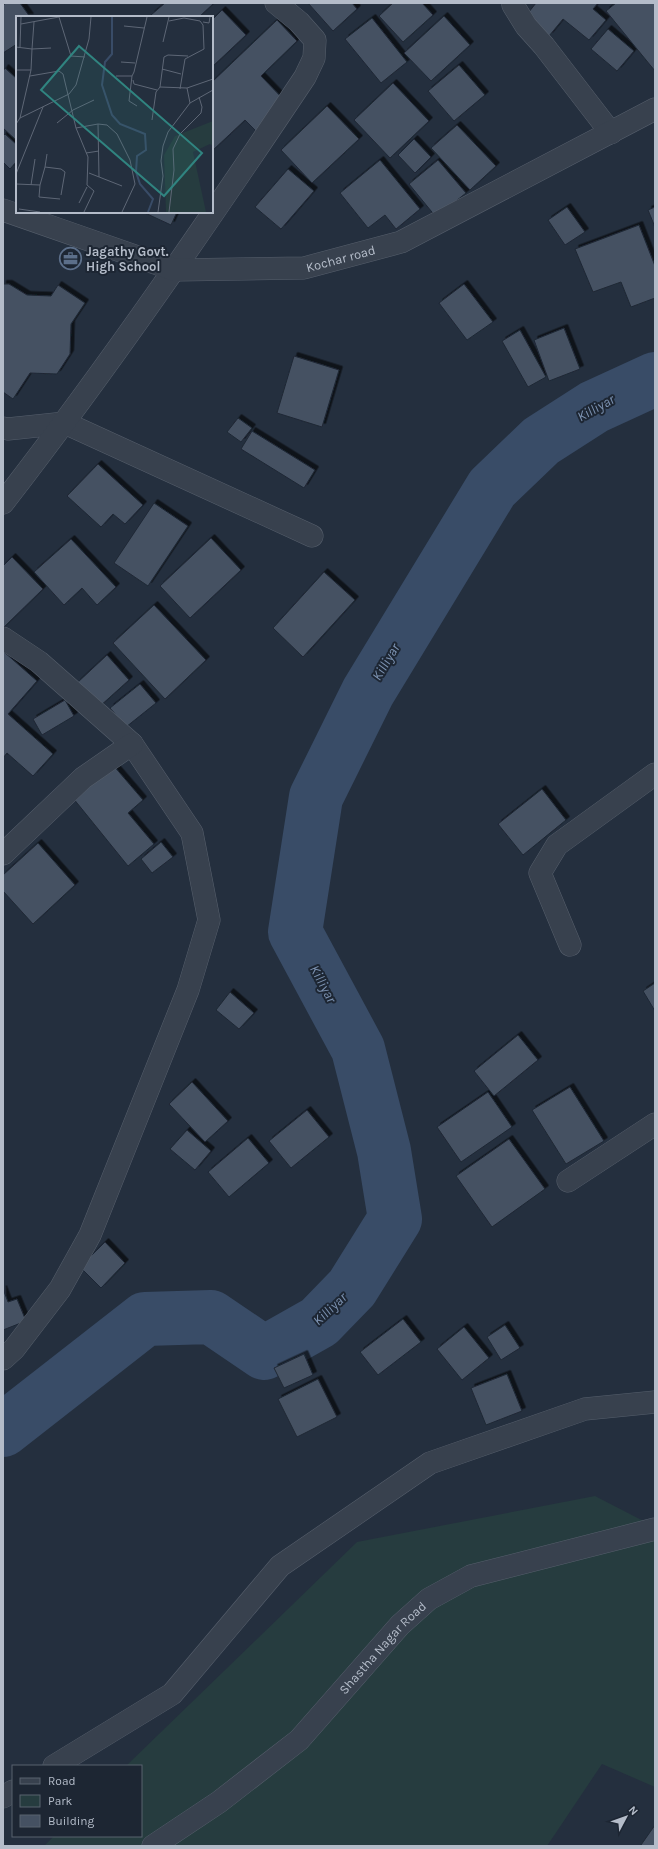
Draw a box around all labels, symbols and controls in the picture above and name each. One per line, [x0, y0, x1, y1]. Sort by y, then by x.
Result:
inset map [16, 16, 213, 213]
street label: Kochar road [304, 242, 377, 275]
place label: Jagathy Govt. High School [86, 244, 169, 274]
office icon: Jagathy Govt. High School [58, 245, 84, 271]
water label: Killiyar [574, 390, 619, 425]
water label: Killiyar [368, 639, 404, 684]
water label: Killiyar [306, 962, 341, 1007]
water label: Killiyar [309, 1288, 351, 1329]
street label: Shastha Nagar Road [336, 1598, 429, 1697]
legend [12, 1765, 142, 1837]
text: Road [48, 1774, 76, 1788]
text: Park [48, 1794, 73, 1808]
north arrow [606, 1797, 646, 1837]
text: N [626, 1804, 641, 1818]
text: Building [48, 1814, 95, 1828]

